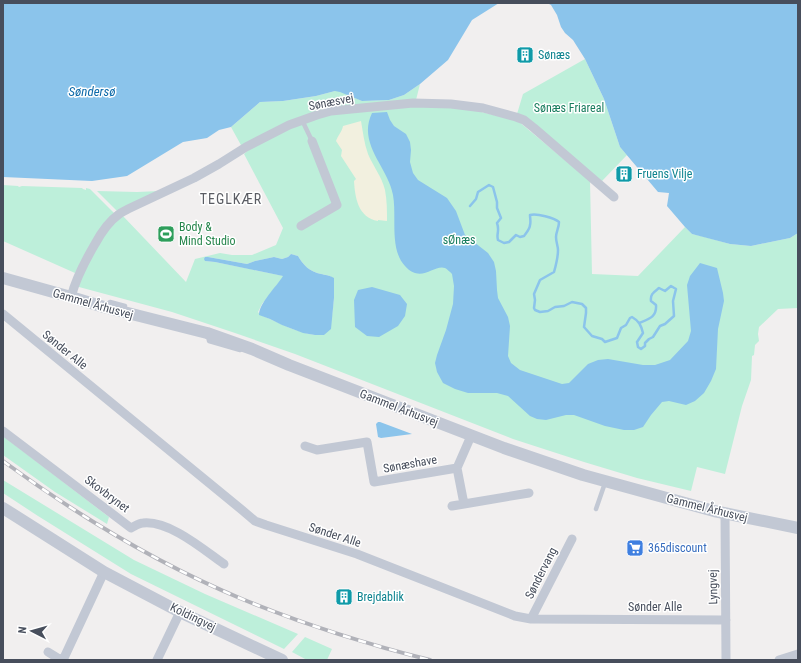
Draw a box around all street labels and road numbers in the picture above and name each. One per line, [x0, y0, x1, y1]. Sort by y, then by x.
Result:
street label: Sønæsvej [307, 91, 355, 113]
street label: Gammel Århusvej [51, 284, 135, 322]
street label: Sønder Alle [40, 328, 91, 373]
street label: Gammel Århusvej [358, 385, 441, 429]
street label: Sønæshave [382, 452, 438, 476]
street label: Skovbrynet [82, 473, 132, 516]
street label: Gammel Århusvej [665, 489, 749, 525]
street label: Sønder Alle [307, 520, 363, 550]
street label: Søndervang [522, 545, 560, 601]
street label: Lyngvej [706, 569, 720, 605]
street label: Koldingvej [168, 600, 218, 634]
street label: Sønder Alle [628, 600, 682, 614]

